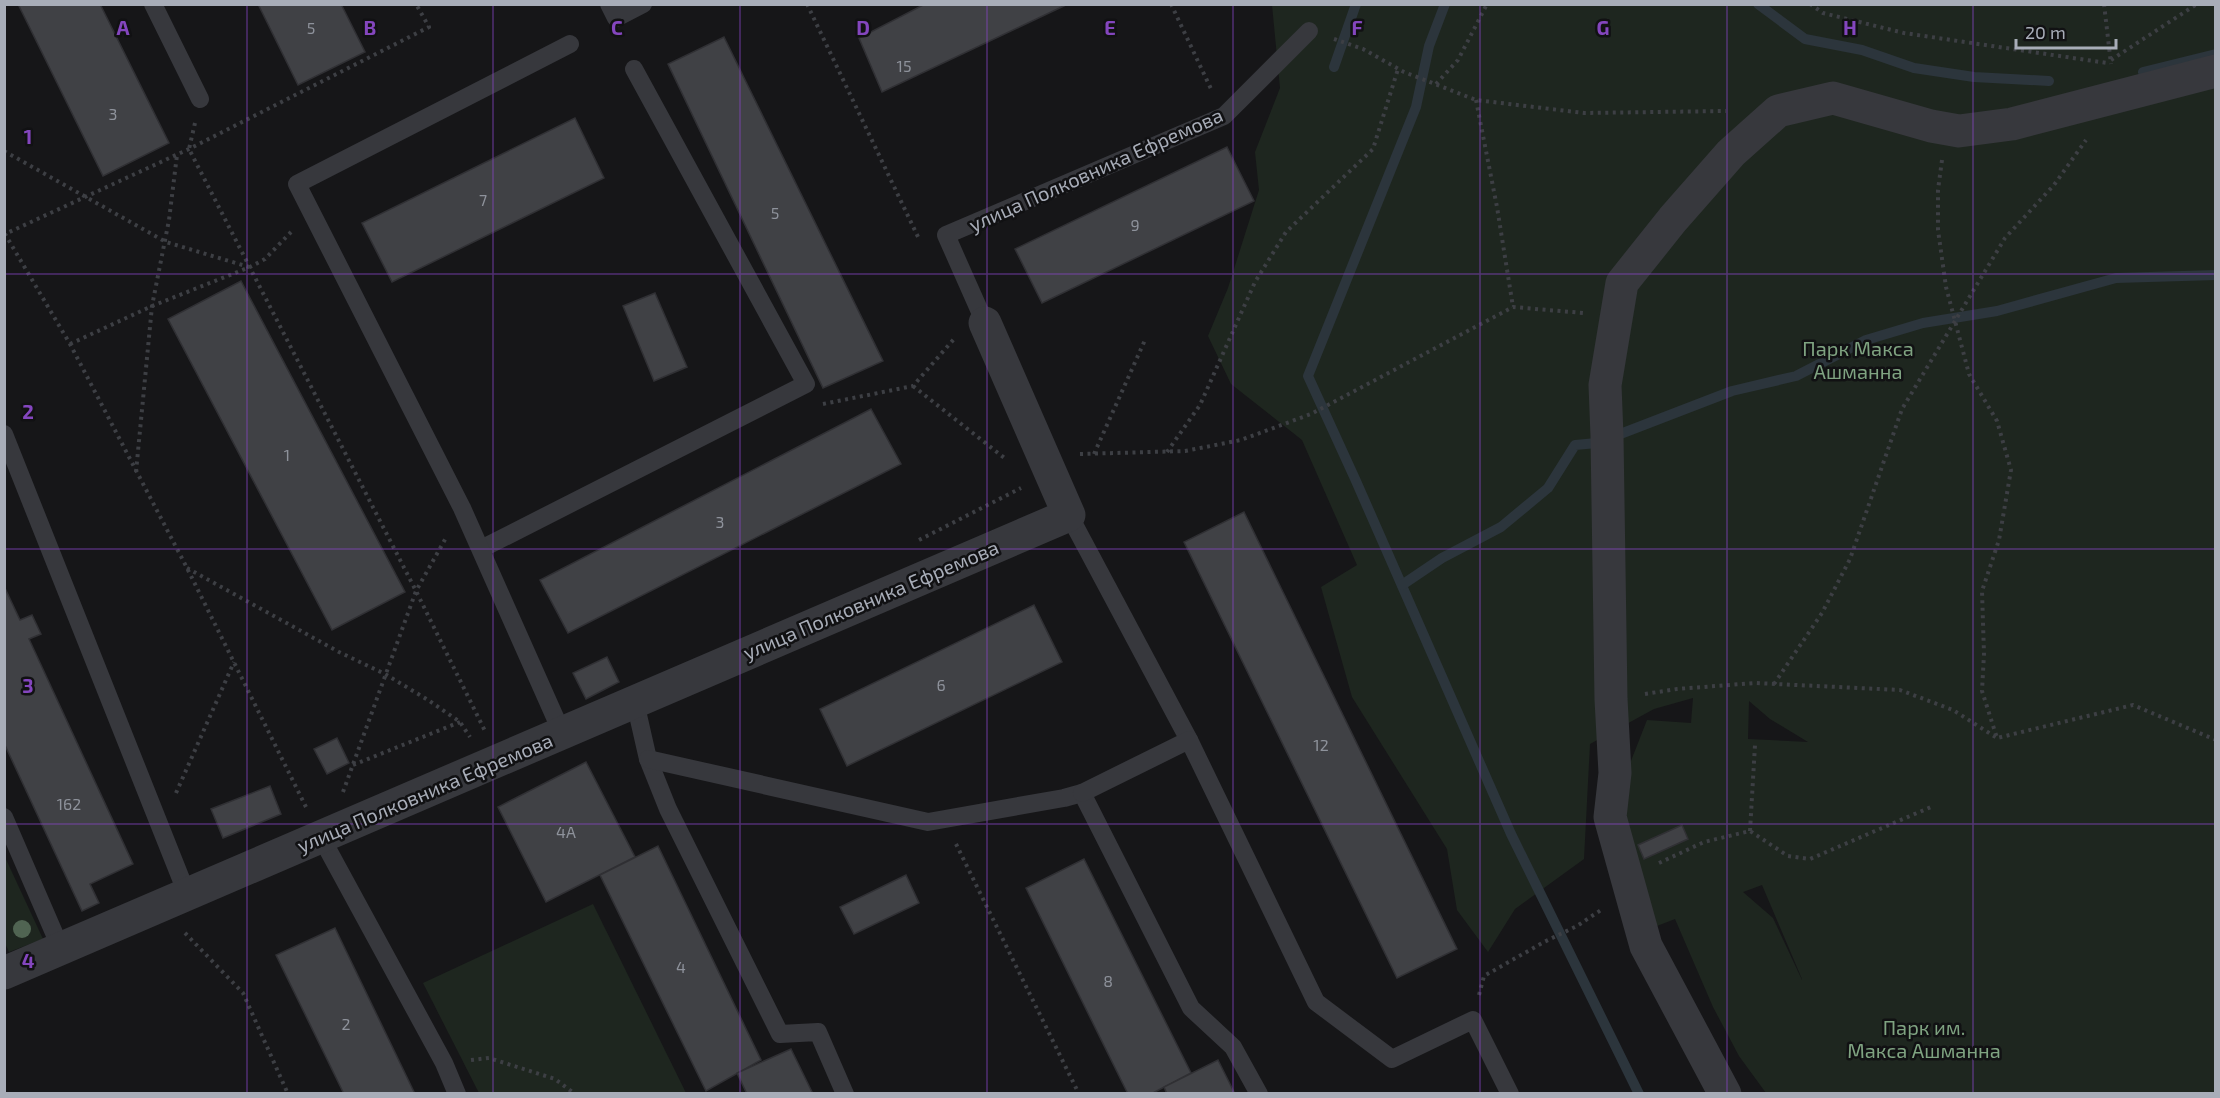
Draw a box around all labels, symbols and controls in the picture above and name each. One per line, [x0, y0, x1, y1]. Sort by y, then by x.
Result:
scale bar [2016, 12, 2116, 50]
text: A [116, 15, 130, 39]
text: B [364, 15, 376, 39]
text: C [611, 15, 623, 39]
text: D [856, 15, 870, 39]
text: E [1104, 15, 1116, 39]
text: F [1351, 15, 1363, 39]
text: G [1597, 15, 1609, 39]
text: H [1843, 15, 1857, 39]
house number: 5 [307, 18, 315, 37]
text: 20 m [2025, 21, 2066, 43]
house number: 15 [897, 56, 911, 75]
street label: улица Полковника Ефремова [965, 102, 1227, 237]
house number: 3 [109, 104, 117, 123]
text: 1 [24, 124, 32, 148]
house number: 7 [479, 190, 487, 209]
house number: 5 [771, 203, 779, 222]
house number: 9 [1130, 215, 1140, 234]
park label: Парк Макса Ашманна [1802, 336, 1914, 383]
text: 2 [22, 399, 34, 423]
house number: 1 [284, 445, 290, 464]
house number: 3 [716, 512, 724, 531]
street label: улица Полковника Ефремова [739, 534, 1002, 665]
text: 3 [22, 673, 34, 697]
house number: 6 [936, 675, 946, 694]
street label: улица Полковника Ефремова [293, 727, 556, 858]
house number: 12 [1313, 735, 1329, 754]
house number: 162 [57, 794, 81, 813]
house number: 4А [556, 822, 576, 841]
text: 4 [22, 948, 35, 972]
house number: 4 [676, 957, 686, 976]
house number: 8 [1103, 971, 1113, 990]
house number: 2 [342, 1014, 351, 1033]
park label: Парк им. Макса Ашманна [1847, 1015, 2001, 1062]

